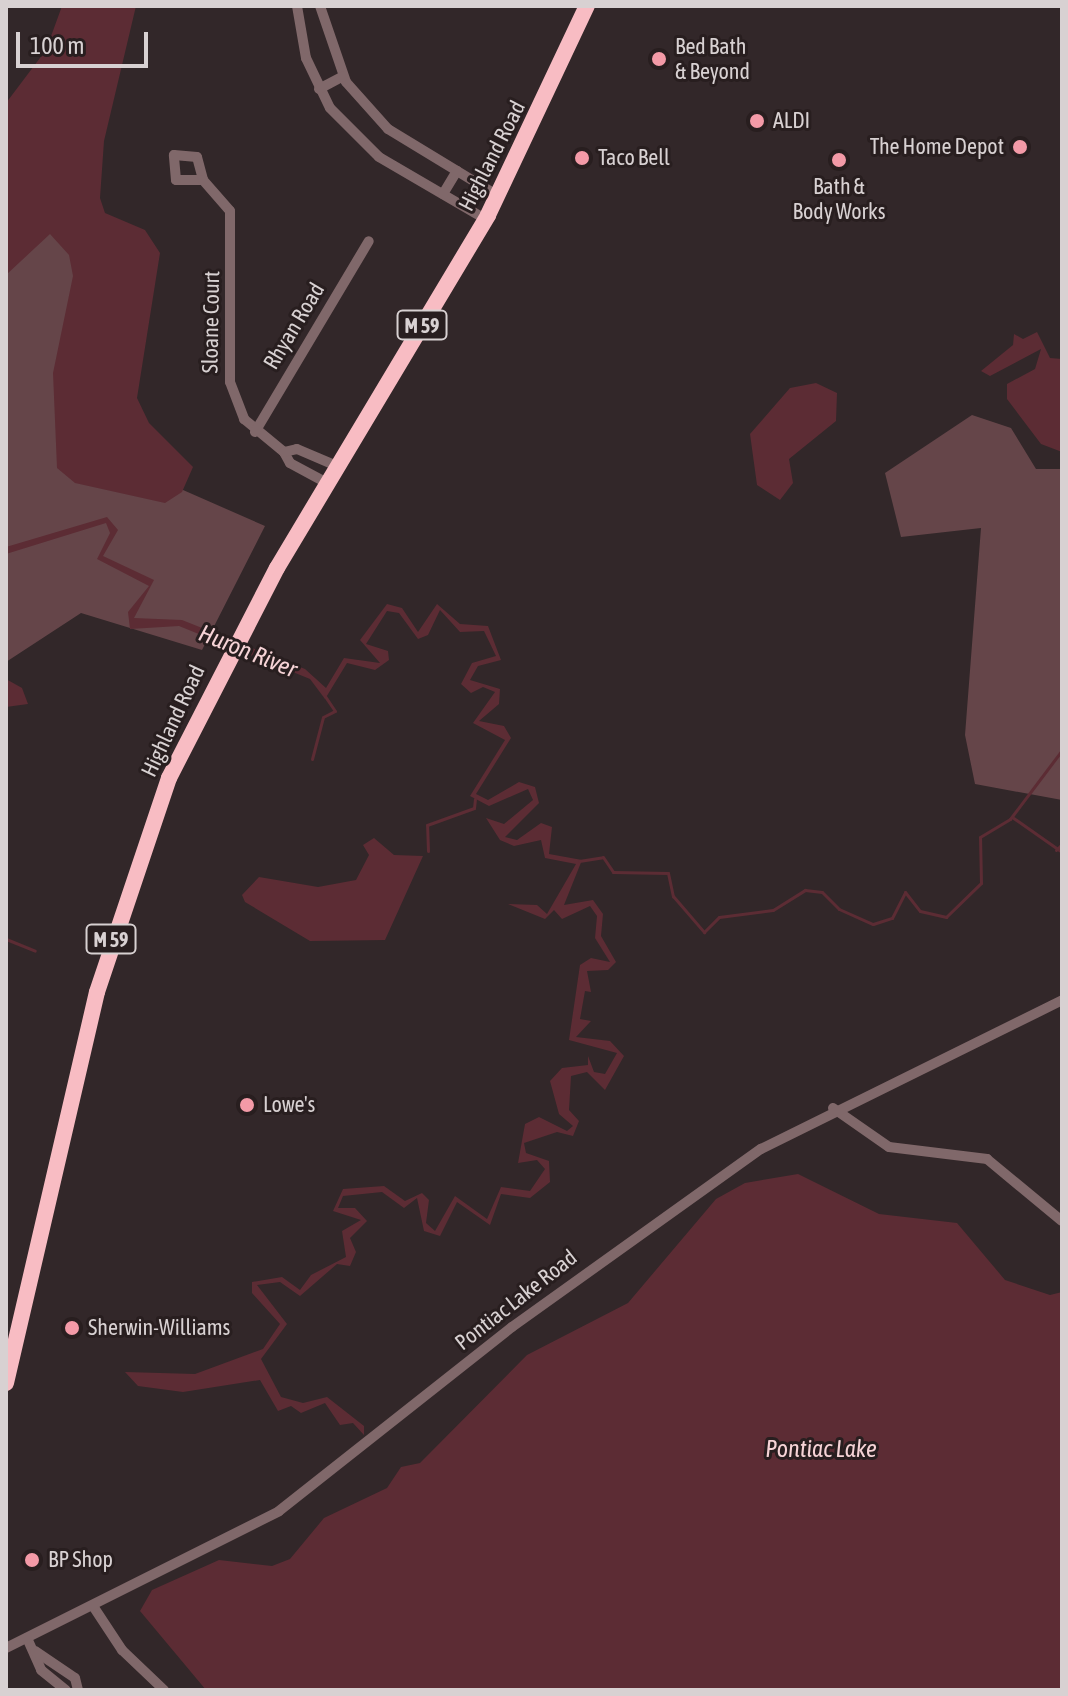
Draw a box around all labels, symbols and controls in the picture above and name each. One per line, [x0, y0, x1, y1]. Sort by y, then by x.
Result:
scale bar [20, 16, 152, 66]
text: 100 m [30, 32, 84, 59]
place label: Bed Bath & Beyond [675, 33, 750, 84]
marker: Bed Bath & Beyond [650, 50, 668, 68]
street label: Highland Road [453, 96, 531, 216]
place label: ALDI [773, 108, 810, 134]
marker: ALDI [748, 112, 766, 130]
place label: The Home Depot [870, 134, 1004, 160]
marker: The Home Depot [1011, 138, 1029, 156]
place label: Taco Bell [598, 145, 670, 171]
marker: Taco Bell [573, 149, 591, 167]
marker: Bath & Body Works [830, 151, 848, 169]
place label: Bath & Body Works [793, 173, 885, 224]
street label: Sloane Court [197, 270, 225, 374]
street label: Rhyan Road [258, 278, 330, 374]
road number: M 59 [396, 309, 448, 341]
water label: Huron River [195, 618, 301, 684]
street label: Highland Road [136, 661, 210, 781]
road number: M 59 [85, 923, 137, 955]
place label: Lowe's [263, 1092, 315, 1118]
marker: Lowe's [238, 1096, 256, 1114]
street label: Pontiac Lake Road [450, 1244, 582, 1356]
place label: Sherwin-Williams [88, 1315, 230, 1341]
marker: Sherwin-Williams [63, 1319, 81, 1337]
water label: Pontiac Lake [765, 1435, 877, 1463]
place label: BP Shop [48, 1547, 113, 1573]
marker: BP Shop [23, 1551, 41, 1569]

